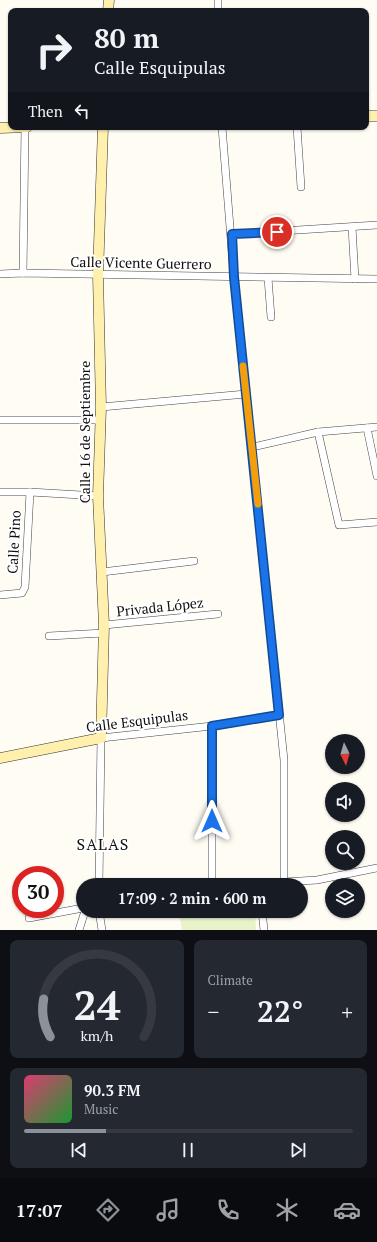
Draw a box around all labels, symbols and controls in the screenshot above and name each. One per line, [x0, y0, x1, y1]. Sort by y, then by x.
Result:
text: 80 m [94, 19, 159, 56]
icon: right [28, 24, 80, 76]
text: Calle Esquipulas [94, 55, 226, 79]
icon: left [71, 100, 93, 122]
text: Then [28, 101, 63, 121]
pin [260, 215, 294, 249]
icon: arrive [266, 221, 288, 243]
street label: Calle Vicente Guerrero [70, 252, 212, 273]
street label: Calle 16 de Septiembre [75, 361, 94, 503]
street label: Calle Pino [2, 509, 25, 574]
street label: Privada López [115, 592, 205, 621]
street label: Calle Esquipulas [85, 705, 189, 736]
north arrow [325, 734, 365, 774]
map controls [325, 734, 365, 918]
button: sound [325, 782, 365, 822]
position arrow [191, 800, 233, 842]
button: search [325, 830, 365, 870]
district label: SALAS [77, 833, 129, 855]
speed limit sign: 30 [12, 866, 64, 918]
button: layers [325, 878, 365, 918]
text: 17:09 · 2 min · 600 m [118, 888, 266, 908]
text: Climate [208, 971, 253, 989]
text: 24 [73, 977, 121, 1032]
text: 22° [257, 991, 303, 1031]
text: − [208, 997, 219, 1026]
text: + [341, 997, 353, 1026]
text: km/h [80, 1026, 114, 1045]
text: 90.3 FM [84, 1080, 141, 1100]
text: Music [84, 1100, 118, 1118]
icon: previous [68, 1139, 90, 1161]
icon: pause [177, 1139, 199, 1161]
icon: next [287, 1139, 309, 1161]
icon: directions [94, 1196, 122, 1224]
icon: music [154, 1196, 182, 1224]
icon: phone [214, 1196, 242, 1224]
icon: climate [273, 1196, 301, 1224]
icon: car [333, 1196, 361, 1224]
text: 17:07 [16, 1198, 63, 1222]

